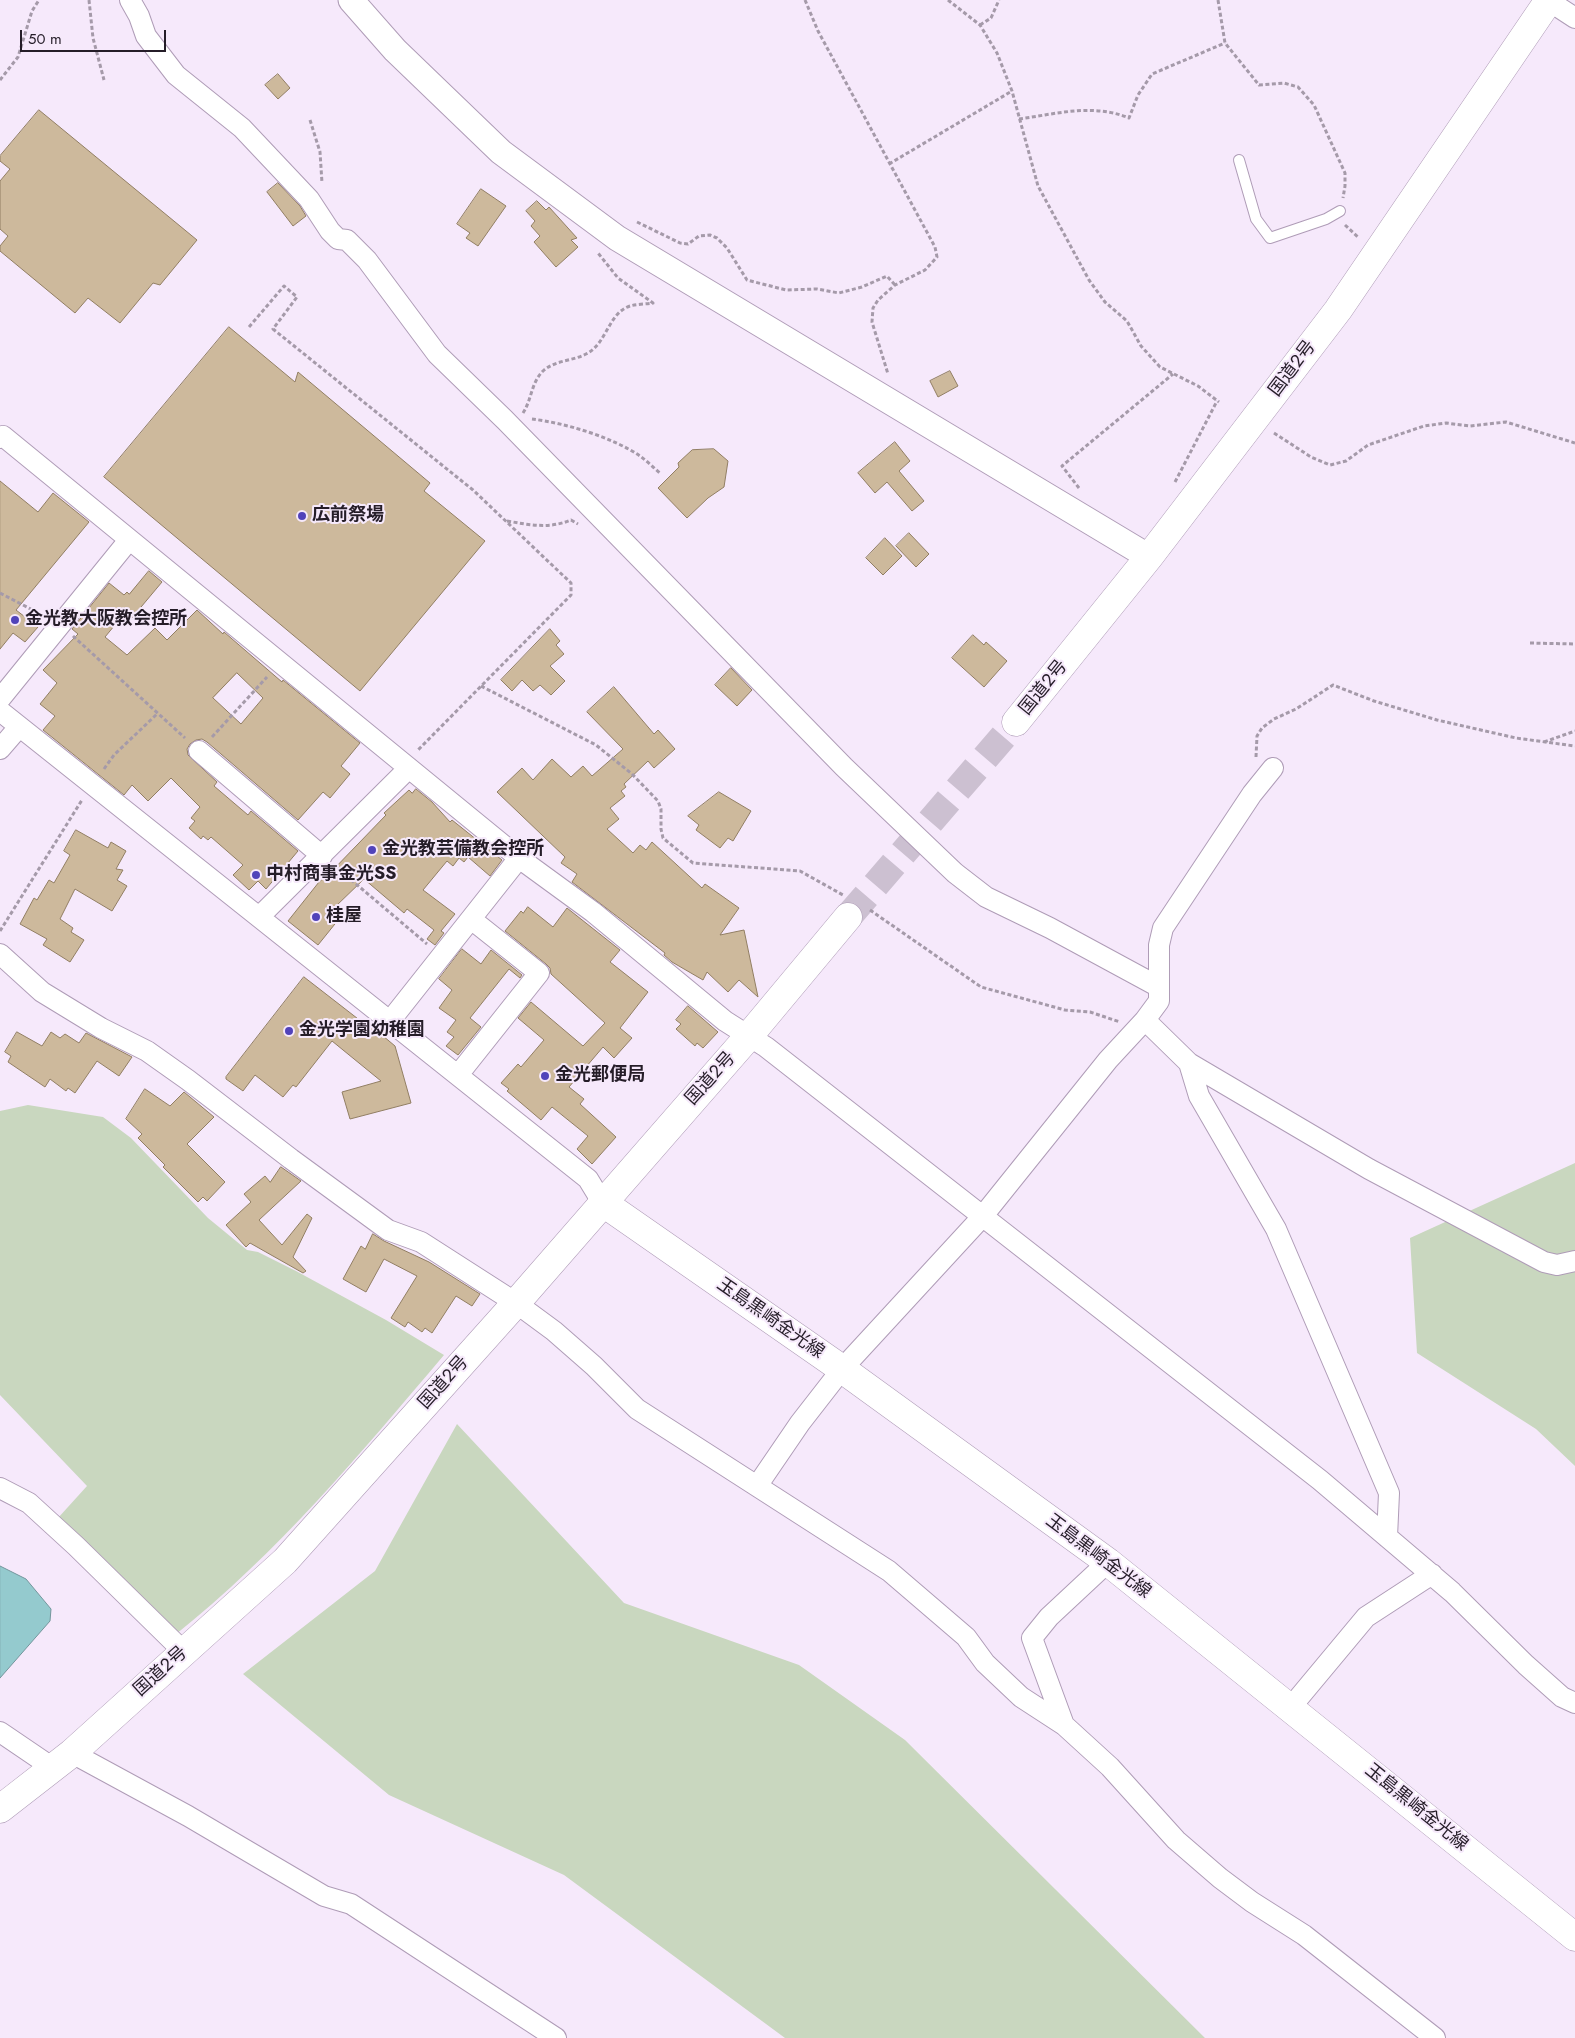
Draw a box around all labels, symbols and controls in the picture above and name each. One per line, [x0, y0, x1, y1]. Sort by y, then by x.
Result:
scale bar [22, 20, 169, 52]
text: 50 m [28, 28, 62, 50]
street label: 国道2号 [1265, 337, 1321, 401]
place label: 広前祭場 [312, 505, 384, 527]
marker: 広前祭場 [296, 510, 308, 522]
place label: 金光教大阪教会控所 [25, 609, 187, 631]
marker: 金光教大阪教会控所 [9, 614, 21, 626]
street label: 国道2号 [1015, 656, 1073, 720]
place label: 金光教芸備教会控所 [382, 839, 544, 861]
marker: 金光教芸備教会控所 [366, 844, 378, 856]
place label: 中村商事金光SS [266, 864, 396, 886]
marker: 中村商事金光SS [250, 869, 262, 881]
place label: 桂屋 [326, 906, 362, 928]
marker: 桂屋 [310, 911, 322, 923]
place label: 金光学園幼稚園 [299, 1020, 425, 1042]
marker: 金光学園幼稚園 [283, 1025, 295, 1037]
street label: 国道2号 [681, 1048, 741, 1110]
place label: 金光郵便局 [555, 1065, 645, 1087]
marker: 金光郵便局 [539, 1070, 551, 1082]
street label: 玉島黒崎金光線 [712, 1274, 828, 1364]
street label: 国道2号 [414, 1352, 474, 1414]
street label: 玉島黒崎金光線 [1041, 1510, 1155, 1604]
street label: 国道2号 [130, 1642, 192, 1702]
street label: 玉島黒崎金光線 [1360, 1760, 1472, 1856]

